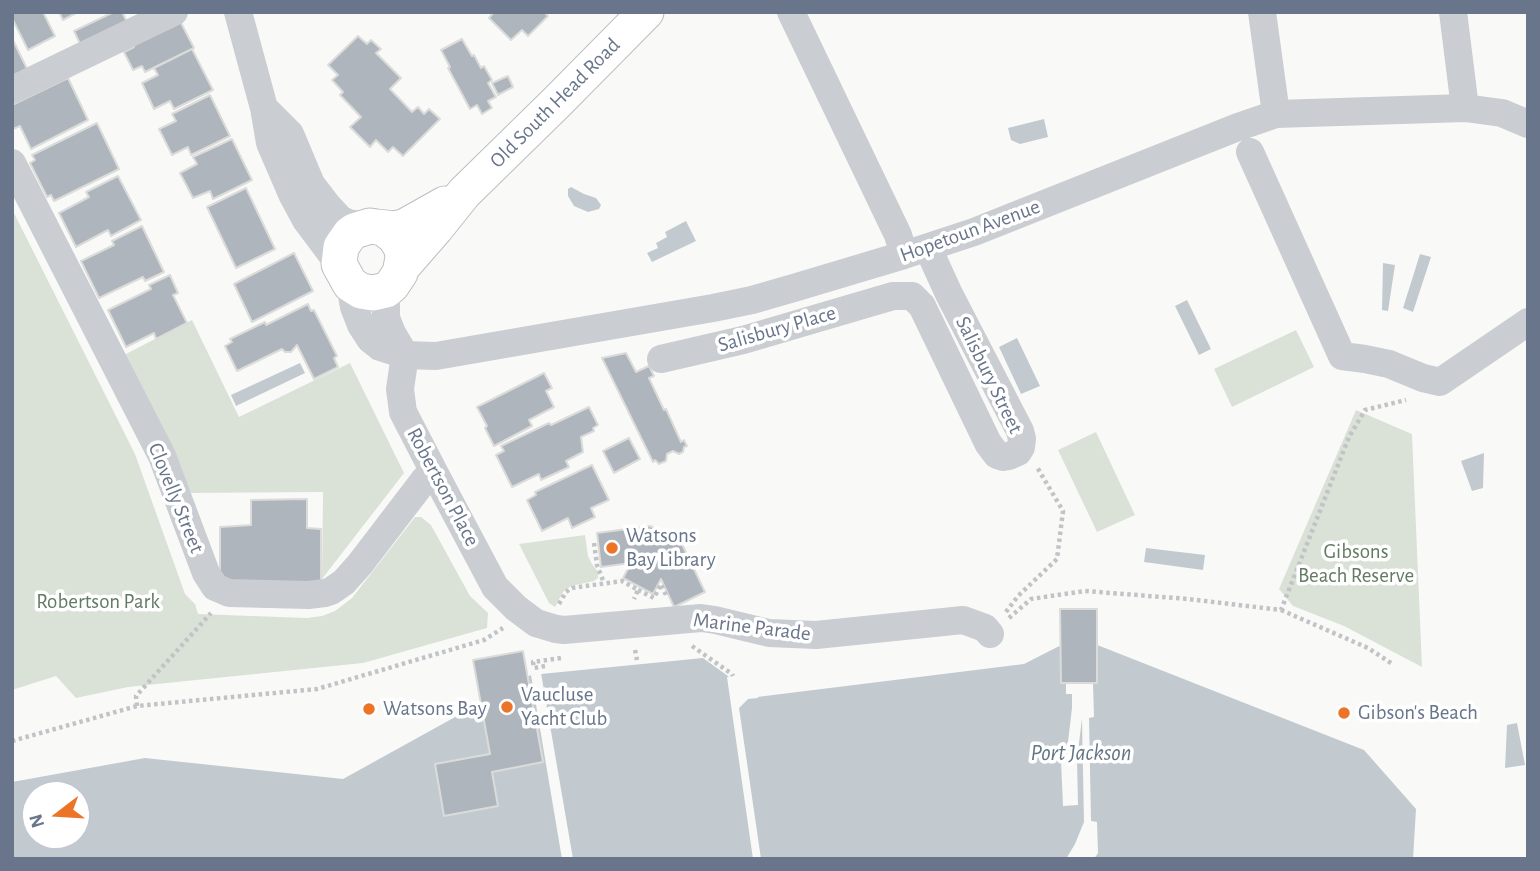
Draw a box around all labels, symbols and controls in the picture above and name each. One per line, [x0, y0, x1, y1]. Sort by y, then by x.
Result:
street label: Old South Head Road [485, 33, 625, 173]
street label: Hopetoun Avenue [896, 194, 1044, 268]
street label: Salisbury Place [715, 300, 839, 358]
street label: Salisbury Street [950, 312, 1028, 438]
street label: Robertson Place [401, 423, 485, 551]
street label: Clovelly Street [142, 439, 210, 557]
place label: Watsons Bay Library [626, 523, 716, 573]
park label: Gibsons Beach Reserve [1298, 539, 1414, 589]
marker: Watsons Bay Library [604, 540, 620, 556]
park label: Robertson Park [36, 589, 160, 615]
street label: Marine Parade [692, 607, 812, 647]
place label: Vaucluse Yacht Club [521, 682, 607, 732]
place label: Watsons Bay [383, 696, 487, 722]
marker: Vaucluse Yacht Club [499, 699, 515, 715]
place label: Gibson's Beach [1358, 700, 1478, 726]
marker: Watsons Bay [361, 701, 377, 717]
marker: Gibson's Beach [1336, 705, 1352, 721]
water label: Port Jackson [1031, 739, 1131, 767]
north arrow [21, 780, 91, 850]
text: N [26, 812, 48, 830]

